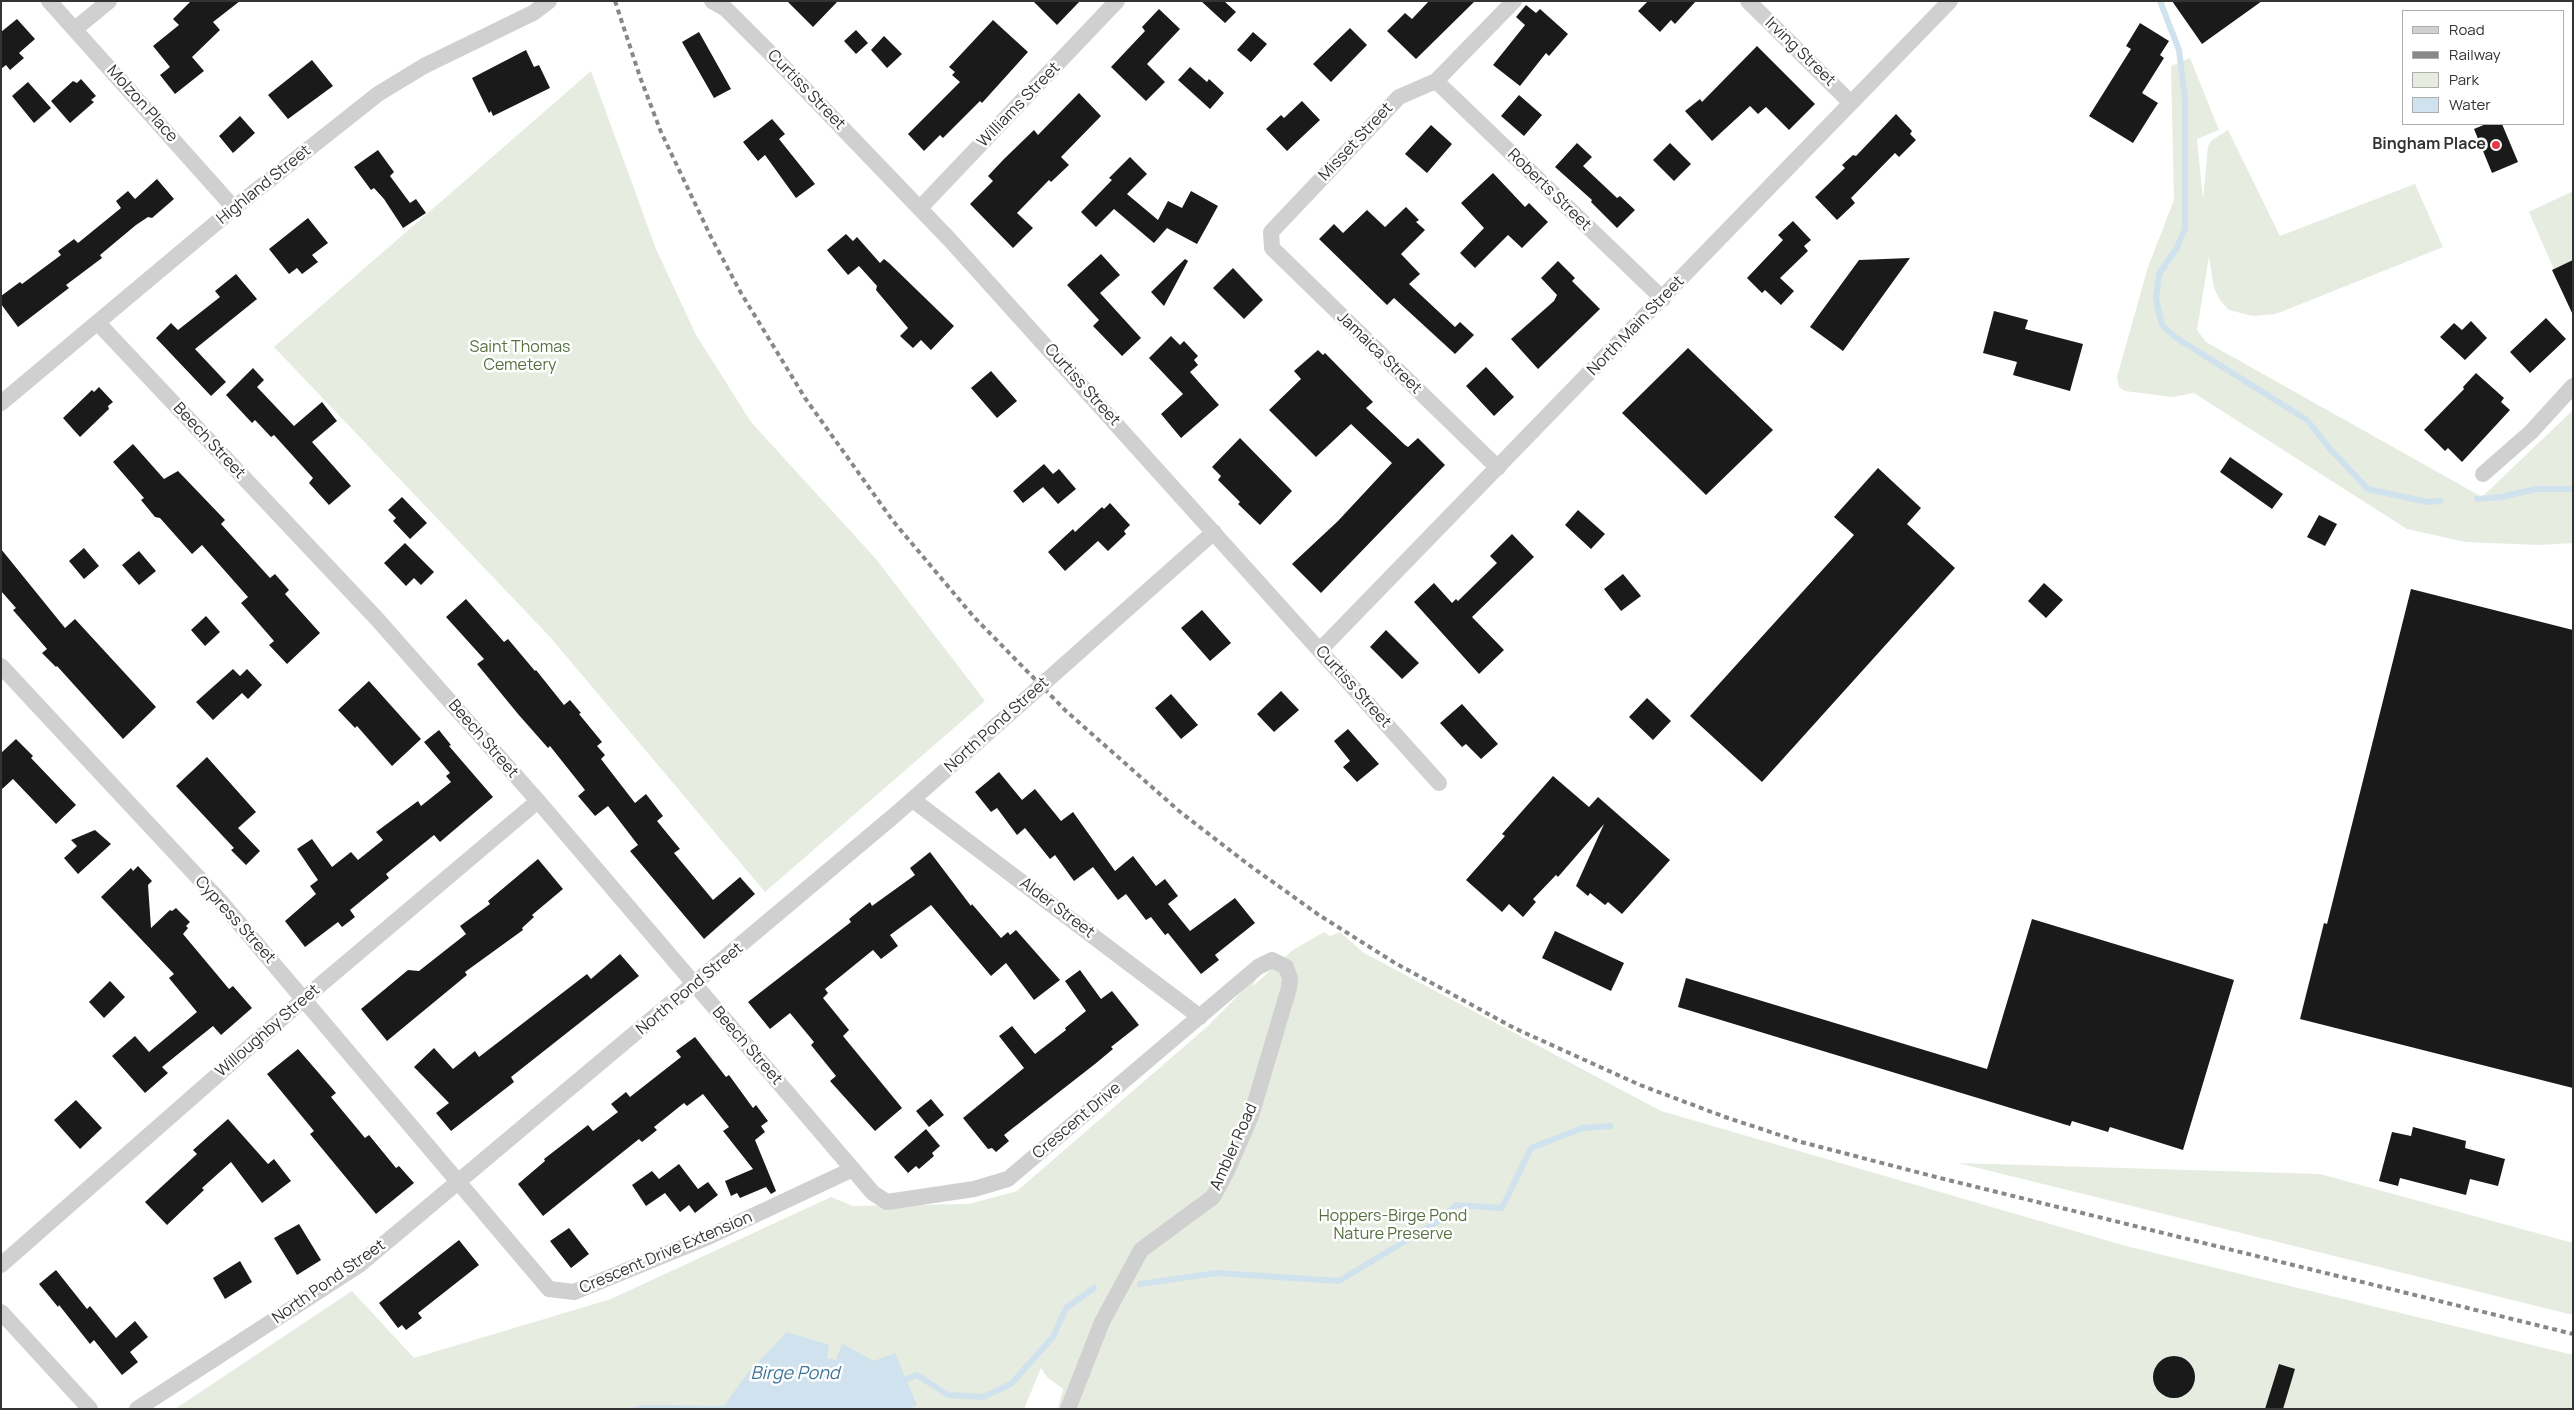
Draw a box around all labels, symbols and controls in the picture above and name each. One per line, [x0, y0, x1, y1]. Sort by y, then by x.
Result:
legend [2402, 10, 2564, 125]
street label: Irving Street [1761, 14, 1839, 90]
text: Road [2449, 19, 2485, 40]
text: Railway [2449, 44, 2501, 65]
street label: Curtiss Street [763, 46, 849, 134]
street label: Williams Street [974, 59, 1064, 151]
street label: Molzon Place [102, 62, 182, 146]
text: Park [2449, 69, 2479, 90]
text: Water [2449, 94, 2491, 115]
street label: Misset Street [1315, 99, 1397, 185]
place label: Bingham Place [2372, 135, 2486, 155]
marker: Bingham Place [2490, 139, 2502, 151]
street label: Highland Street [213, 141, 315, 229]
street label: Roberts Street [1503, 145, 1595, 235]
street label: North Main Street [1584, 272, 1688, 380]
street label: Jamaica Street [1333, 308, 1425, 398]
park label: Saint Thomas Cemetery [470, 338, 570, 376]
street label: Curtiss Street [1040, 340, 1124, 430]
street label: Beech Street [169, 399, 249, 483]
street label: Curtiss Street [1311, 642, 1395, 732]
street label: North Pond Street [941, 673, 1053, 777]
street label: Beech Street [444, 696, 522, 782]
street label: Cypress Street [191, 872, 279, 968]
street label: Alder Street [1016, 874, 1098, 942]
street label: North Pond Street [633, 939, 747, 1039]
street label: Willoughby Street [212, 981, 324, 1081]
street label: Beech Street [708, 1003, 786, 1089]
street label: Crescent Drive [1029, 1079, 1125, 1163]
street label: Ambler Road [1206, 1101, 1262, 1193]
park label: Hoppers-Birge Pond Nature Preserve [1319, 1207, 1467, 1245]
street label: Crescent Drive Extension [577, 1208, 755, 1298]
street label: North Pond Street [269, 1236, 389, 1328]
water label: Birge Pond [751, 1363, 839, 1385]

